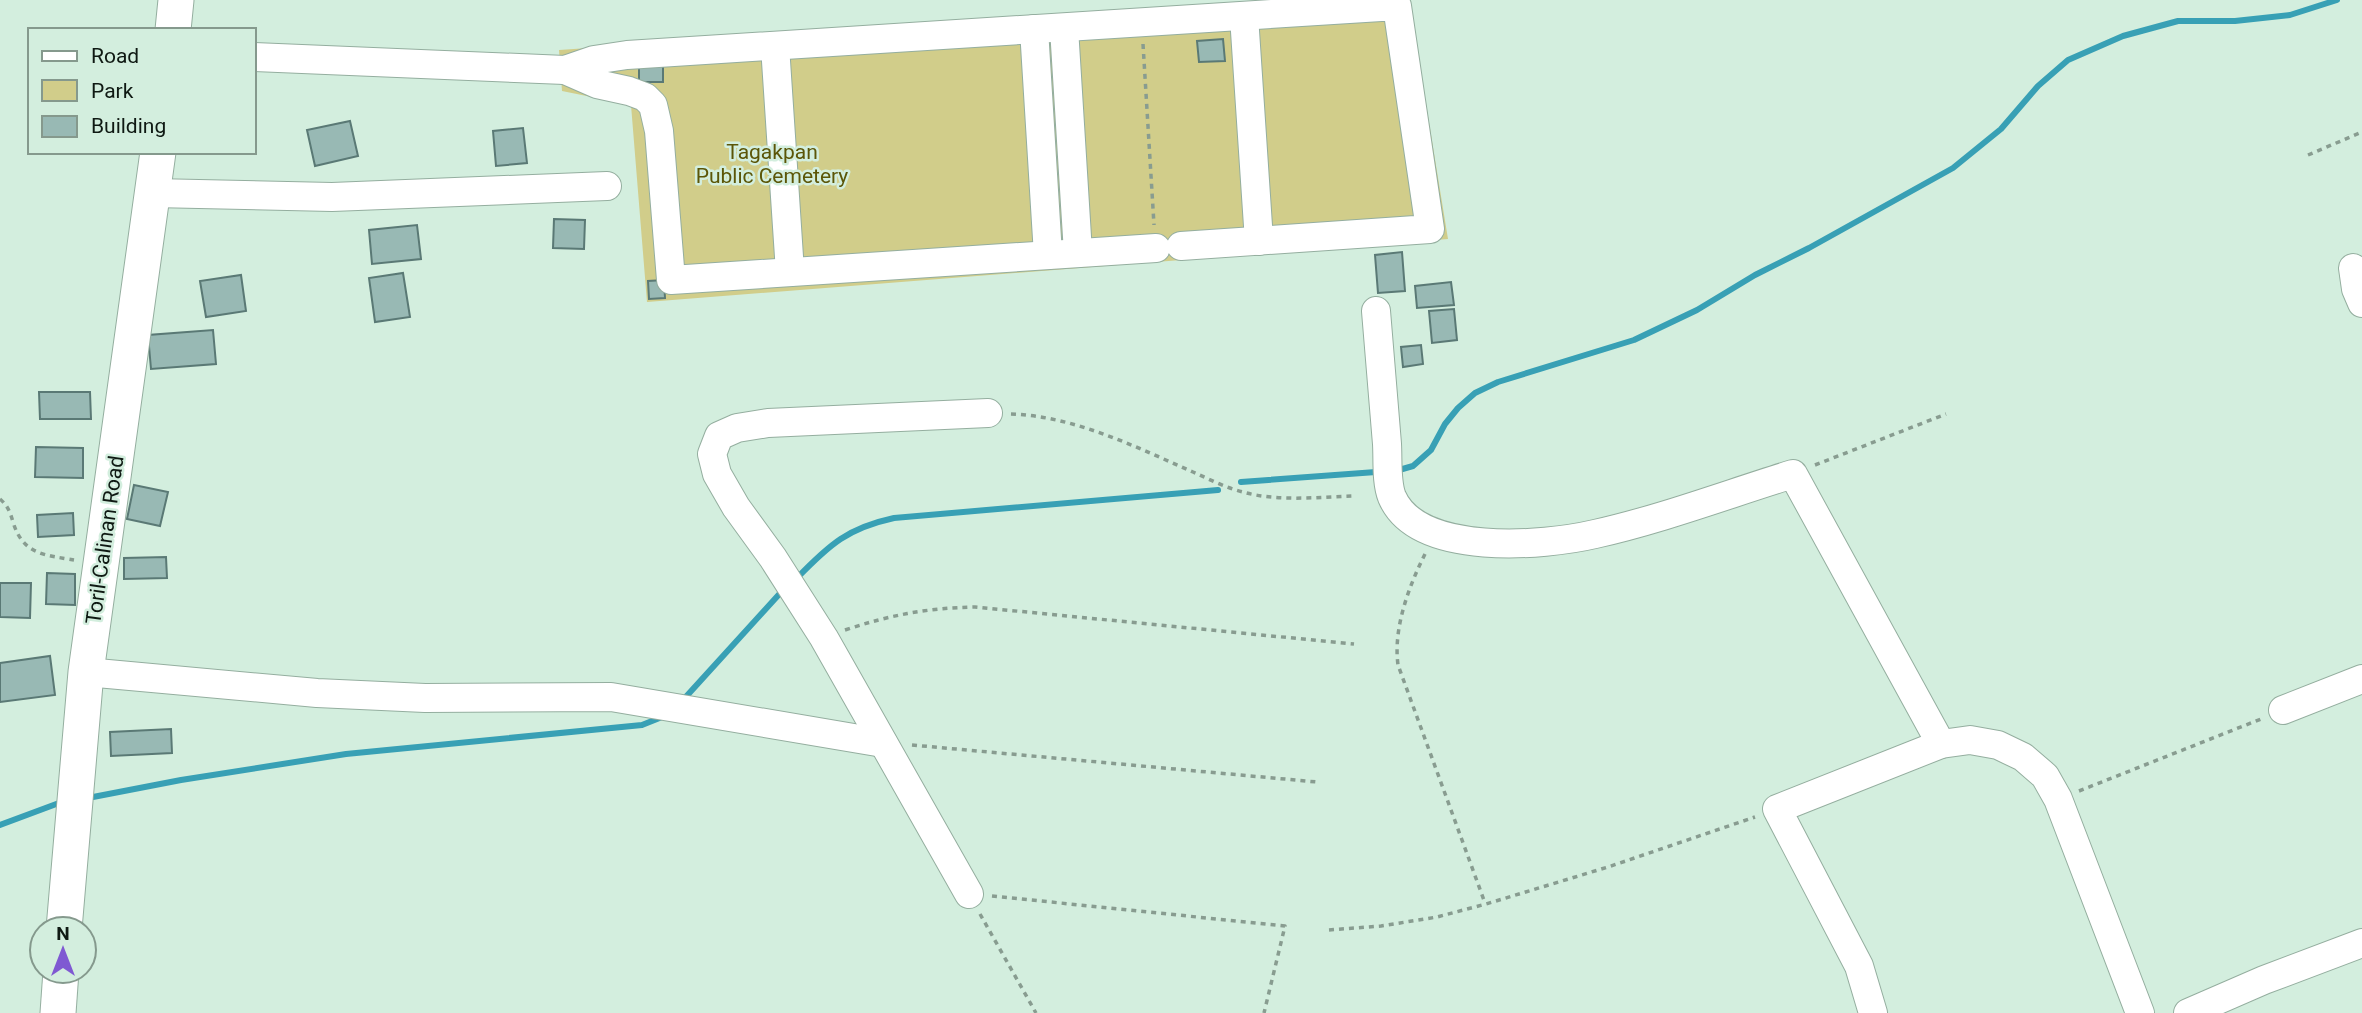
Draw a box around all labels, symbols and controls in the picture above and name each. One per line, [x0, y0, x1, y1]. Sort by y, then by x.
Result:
legend [28, 28, 256, 154]
text: Road [91, 44, 139, 68]
text: Park [91, 79, 134, 103]
text: Building [91, 114, 166, 138]
park label: Tagakpan Public Cemetery [696, 140, 848, 188]
street label: Toril-Calinan Road [81, 454, 129, 626]
north arrow [28, 915, 98, 985]
text: N [56, 922, 70, 945]

